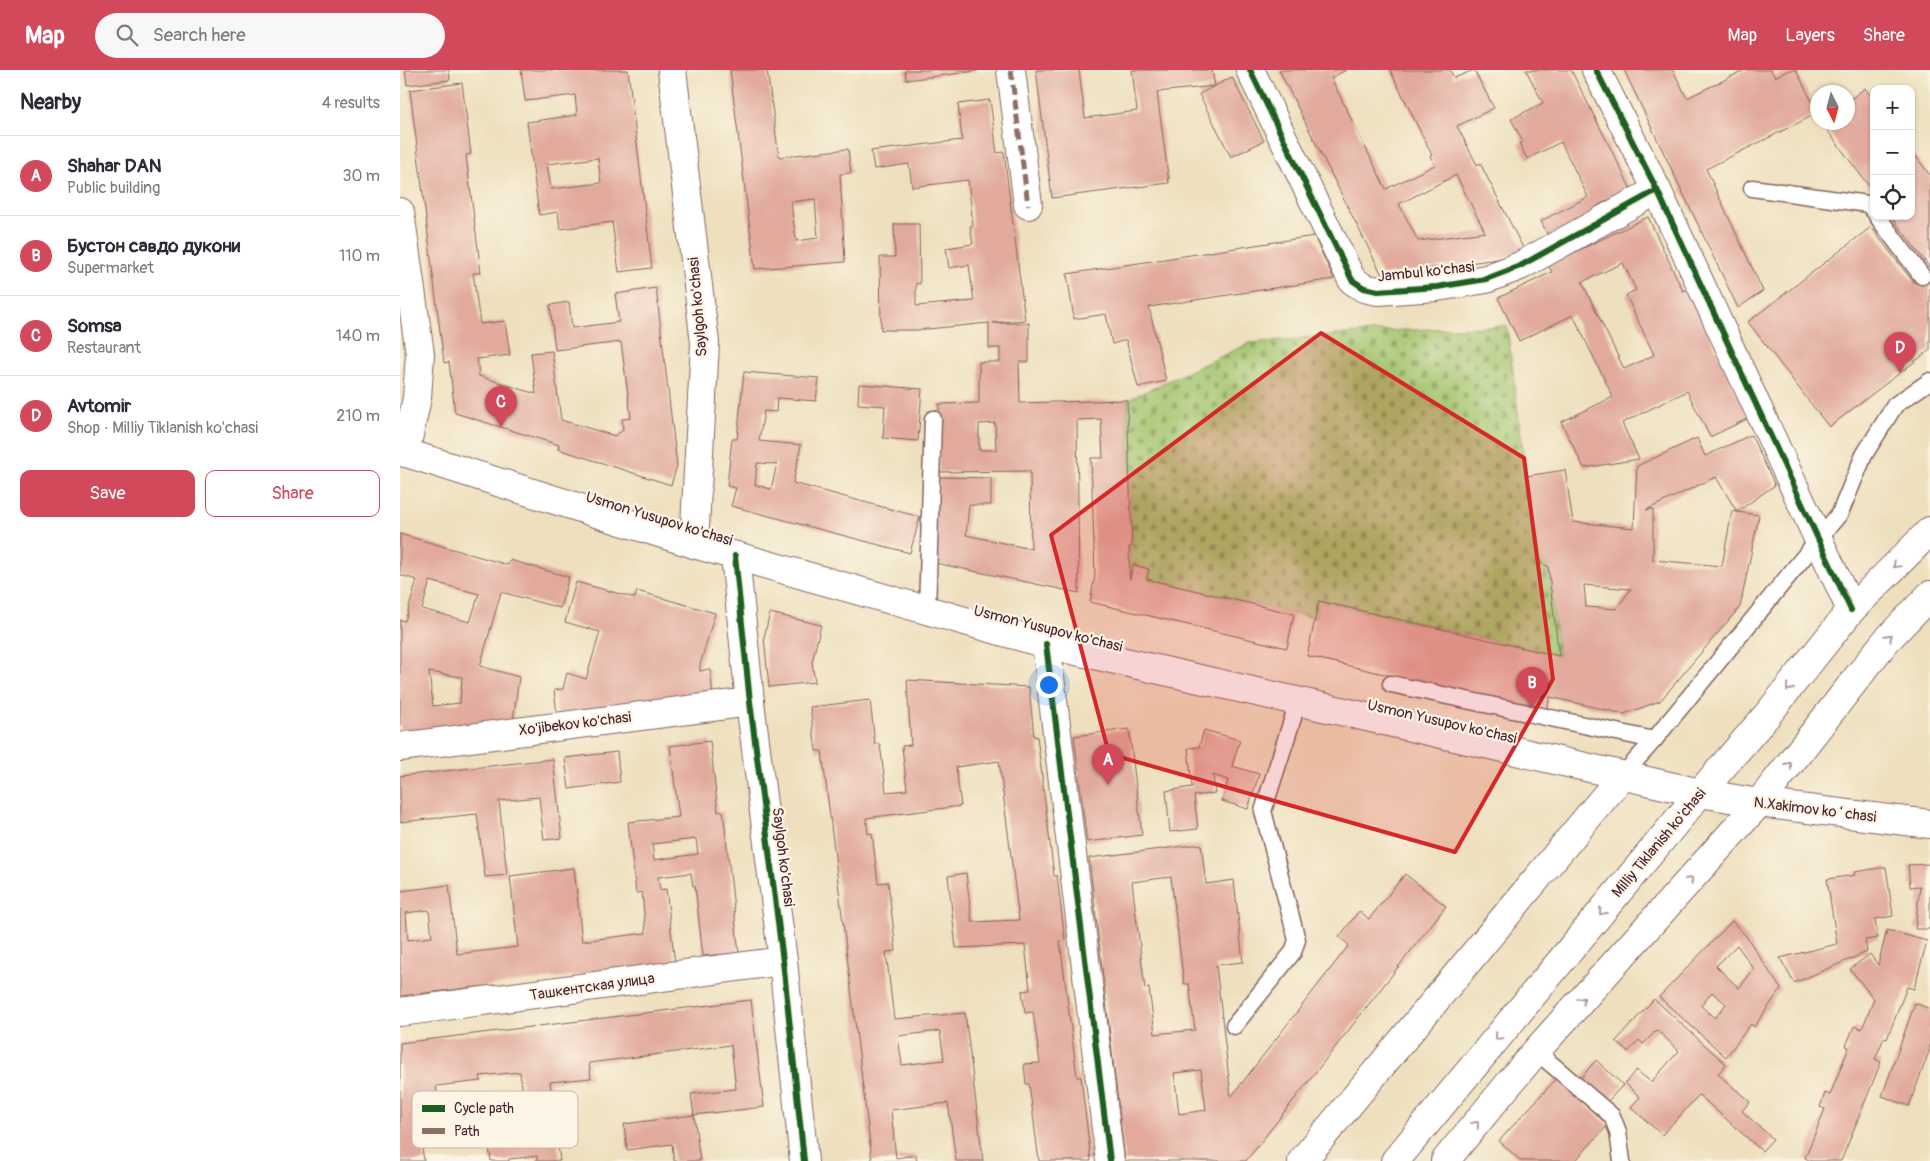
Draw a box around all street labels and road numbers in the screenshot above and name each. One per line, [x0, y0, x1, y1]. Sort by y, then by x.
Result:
street label: Saylgoh ko'chasi [684, 256, 712, 358]
street label: Jambul ko'chasi [1377, 257, 1476, 287]
street label: Usmon Yusupov ko'chasi [583, 488, 735, 551]
street label: Usmon Yusupov ko'chasi [972, 601, 1125, 657]
street label: Usmon Yusupov ko'chasi [1365, 696, 1519, 749]
street label: Xo'jibekov ko'chasi [518, 708, 633, 740]
street label: Milliy Tiklanish ko'chasi [1608, 784, 1710, 901]
street label: N.Xakimov koʻchasi [1753, 793, 1878, 827]
street label: Saylgoh ko'chasi [767, 806, 799, 908]
street label: Ташкентская улица [528, 969, 656, 1005]

